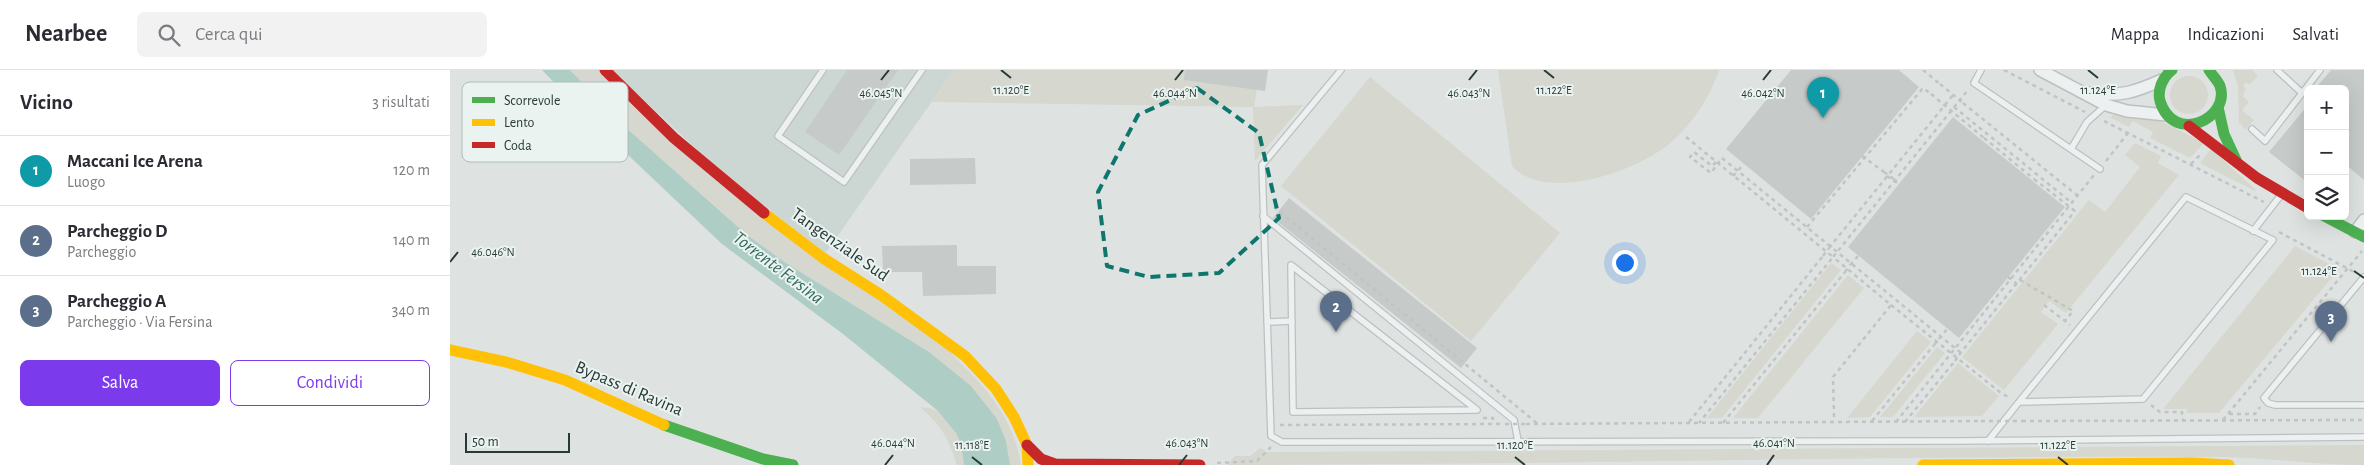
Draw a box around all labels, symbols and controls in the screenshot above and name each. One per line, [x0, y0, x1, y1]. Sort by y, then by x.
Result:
search box [137, 12, 487, 57]
icon: search [155, 21, 183, 49]
text: Nearbee [25, 22, 107, 46]
text: Cerca qui [195, 25, 263, 44]
text: Mappa [2111, 26, 2160, 44]
text: Indicazioni [2188, 26, 2264, 44]
text: Salvati [2292, 26, 2339, 44]
pin: 1 [1807, 77, 1839, 118]
legend [462, 82, 628, 162]
text: 11.120°E [993, 84, 1029, 96]
text: 11.122°E [1536, 84, 1572, 96]
text: 11.124°E [2080, 84, 2116, 96]
map controls [2304, 85, 2349, 220]
button: + [2304, 85, 2349, 130]
text: 46.045°N [860, 87, 903, 99]
text: 46.044°N [1153, 87, 1197, 99]
text: 46.043°N [1448, 87, 1490, 99]
text: 46.042°N [1741, 87, 1785, 99]
text: Vicino [20, 92, 73, 113]
text: 3 risultati [372, 94, 430, 110]
text: Scorrevole [504, 94, 560, 108]
text: Lento [504, 116, 535, 130]
button: − [2304, 130, 2349, 175]
text: Coda [504, 139, 532, 153]
text: Maccani Ice Arena [67, 152, 203, 171]
text: 1 [33, 162, 39, 178]
text: 120 m [393, 162, 430, 178]
text: Luogo [67, 174, 105, 190]
button: layers [2304, 175, 2349, 220]
street label: Tangenziale Sud [788, 205, 892, 285]
text: Parcheggio D [67, 222, 168, 241]
water label: Torrente Fersina [729, 228, 827, 308]
text: 2 [32, 232, 40, 248]
text: 140 m [393, 232, 430, 248]
text: Parcheggio [67, 244, 136, 260]
text: 46.046°N [471, 246, 515, 258]
your location [1612, 250, 1638, 276]
text: 11.124°E [2301, 265, 2337, 277]
pin: 2 [1320, 291, 1352, 332]
text: Parcheggio A [67, 292, 166, 311]
pin: 3 [2315, 301, 2347, 342]
text: 3 [33, 302, 39, 318]
text: 340 m [392, 302, 430, 318]
text: Parcheggio · Via Fersina [67, 314, 213, 330]
street label: Bypass di Ravina [573, 358, 685, 420]
button: Salva [20, 360, 220, 406]
button: Condividi [230, 360, 430, 406]
scale bar [465, 430, 570, 453]
text: 50 m [472, 435, 499, 449]
text: 46.044°N [871, 437, 915, 449]
text: 46.043°N [1166, 437, 1208, 449]
text: 46.041°N [1753, 437, 1795, 449]
text: 11.118°E [955, 439, 989, 451]
text: 11.120°E [1497, 439, 1533, 451]
text: 11.122°E [2040, 439, 2076, 451]

